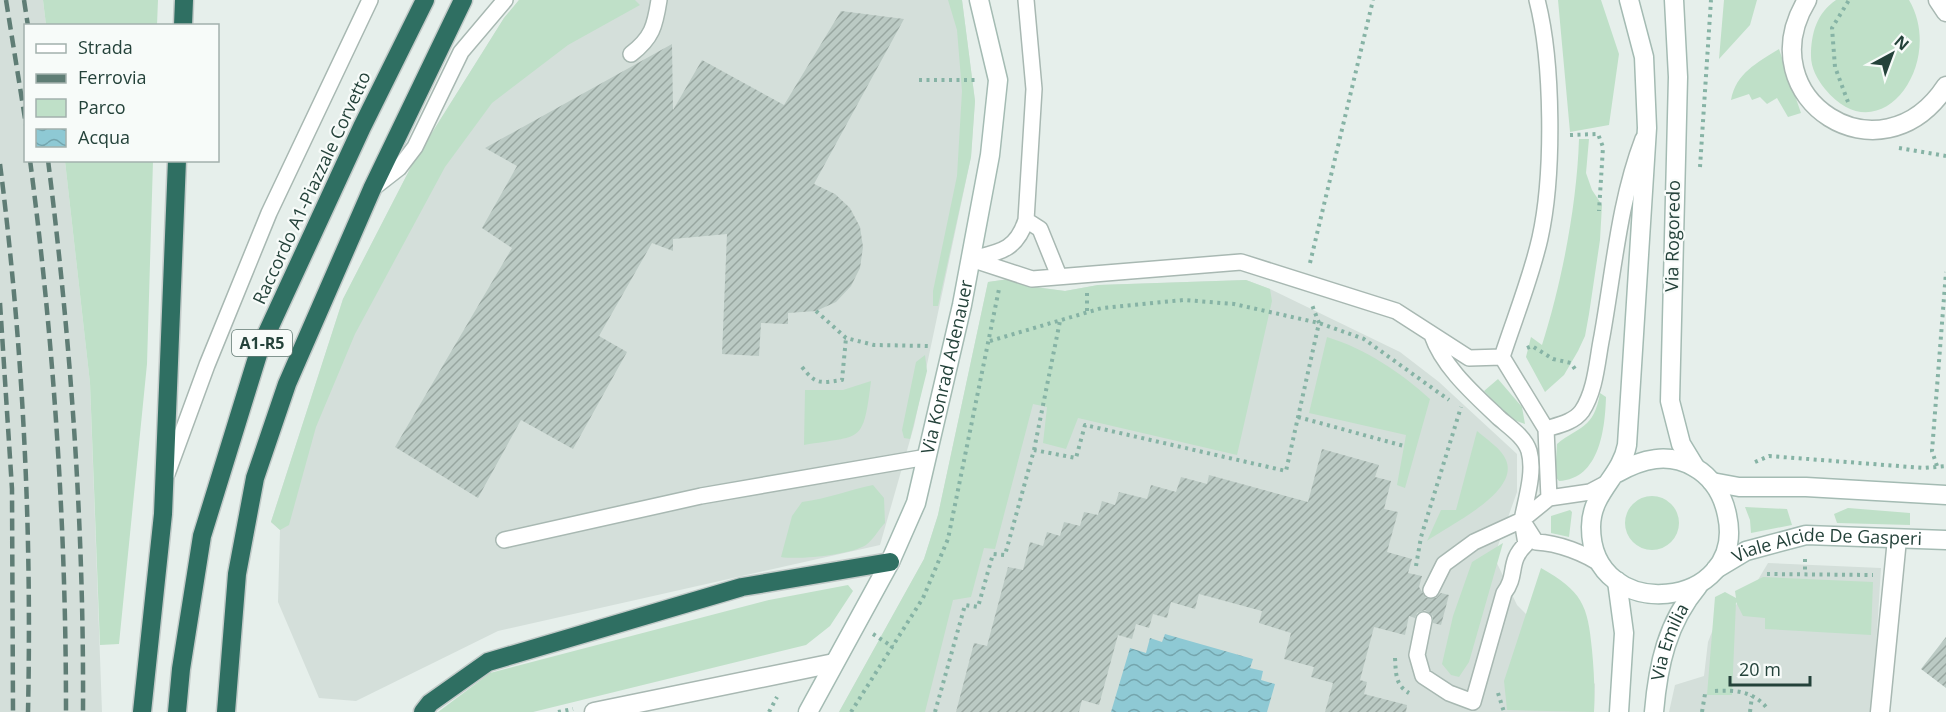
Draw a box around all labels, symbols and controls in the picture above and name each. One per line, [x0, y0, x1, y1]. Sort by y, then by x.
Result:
legend [24, 24, 219, 162]
north arrow [1862, 24, 1922, 84]
text: N [1890, 30, 1914, 55]
text: Strada [78, 35, 133, 59]
text: Ferrovia [78, 65, 146, 89]
street label: Raccordo A1-Piazzale Corvetto [246, 67, 376, 308]
text: Parco [78, 95, 126, 119]
text: Acqua [78, 125, 130, 149]
street label: Via Rogoredo [1659, 180, 1685, 292]
street label: Via Konrad Adenauer [915, 277, 978, 456]
road number: A1-R5 [232, 330, 292, 356]
street label: Viale Alcide De Gasperi [1727, 522, 1922, 568]
street label: Via Emilia [1645, 599, 1694, 682]
scale bar [1730, 649, 1810, 687]
text: 20 m [1739, 657, 1781, 681]

